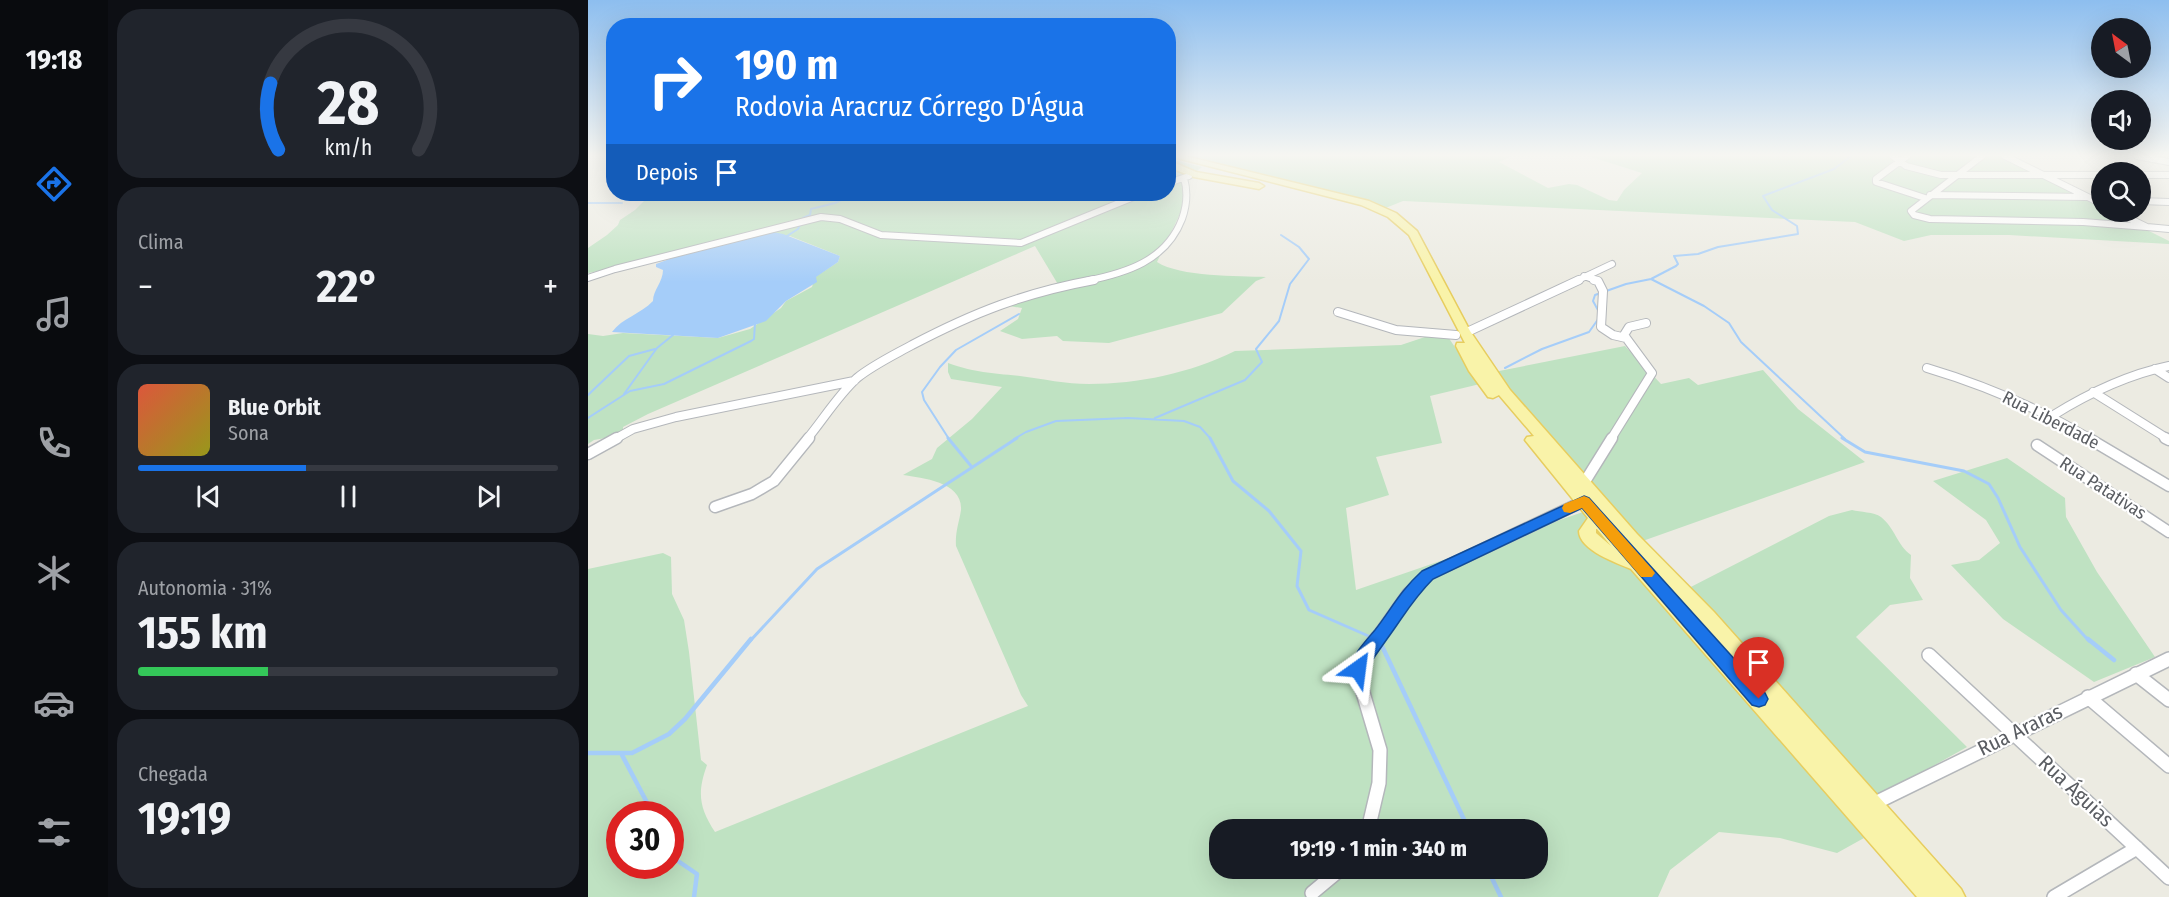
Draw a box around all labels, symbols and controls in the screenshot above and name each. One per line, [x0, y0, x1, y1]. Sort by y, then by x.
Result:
north arrow [2091, 18, 2151, 78]
map controls [2091, 18, 2151, 222]
text: 190 m [735, 40, 838, 90]
icon: right [636, 42, 714, 120]
text: 19:18 [26, 44, 82, 76]
text: 28 [316, 66, 379, 141]
button: sound [2091, 90, 2151, 150]
text: Rodovia Aracruz Córrego D'Água [735, 91, 1085, 123]
text: km/h [324, 136, 372, 162]
icon: arrive [710, 156, 743, 189]
text: Depois [636, 159, 698, 186]
button: search [2091, 162, 2151, 222]
icon: directions [33, 163, 75, 205]
text: Clima [138, 230, 183, 254]
text: 22° [317, 260, 379, 314]
text: − [138, 267, 153, 307]
text: + [543, 267, 558, 307]
icon: music [33, 293, 75, 335]
street label: Rua Liberdade [1999, 386, 2103, 454]
text: Blue Orbit [228, 394, 321, 421]
text: Sona [228, 421, 269, 445]
icon: phone [33, 422, 75, 464]
street label: Rua Patativas [2056, 452, 2151, 524]
icon: previous [192, 480, 225, 513]
icon: pause [332, 480, 365, 513]
icon: next [472, 480, 505, 513]
icon: climate [33, 552, 75, 594]
text: Autonomia · 31% [138, 576, 272, 600]
text: 155 km [138, 606, 268, 660]
position arrow [1326, 637, 1390, 701]
pin [1733, 637, 1784, 699]
icon: arrive [1742, 646, 1775, 679]
icon: car [33, 682, 75, 724]
street label: Rua Araras [1973, 698, 2067, 762]
street label: Rua Águias [2033, 750, 2119, 832]
text: Chegada [138, 762, 208, 786]
text: 19:19 [138, 792, 231, 846]
speed limit sign: 30 [606, 801, 684, 879]
icon: filters [33, 811, 75, 853]
text: 19:19 · 1 min · 340 m [1290, 835, 1467, 862]

